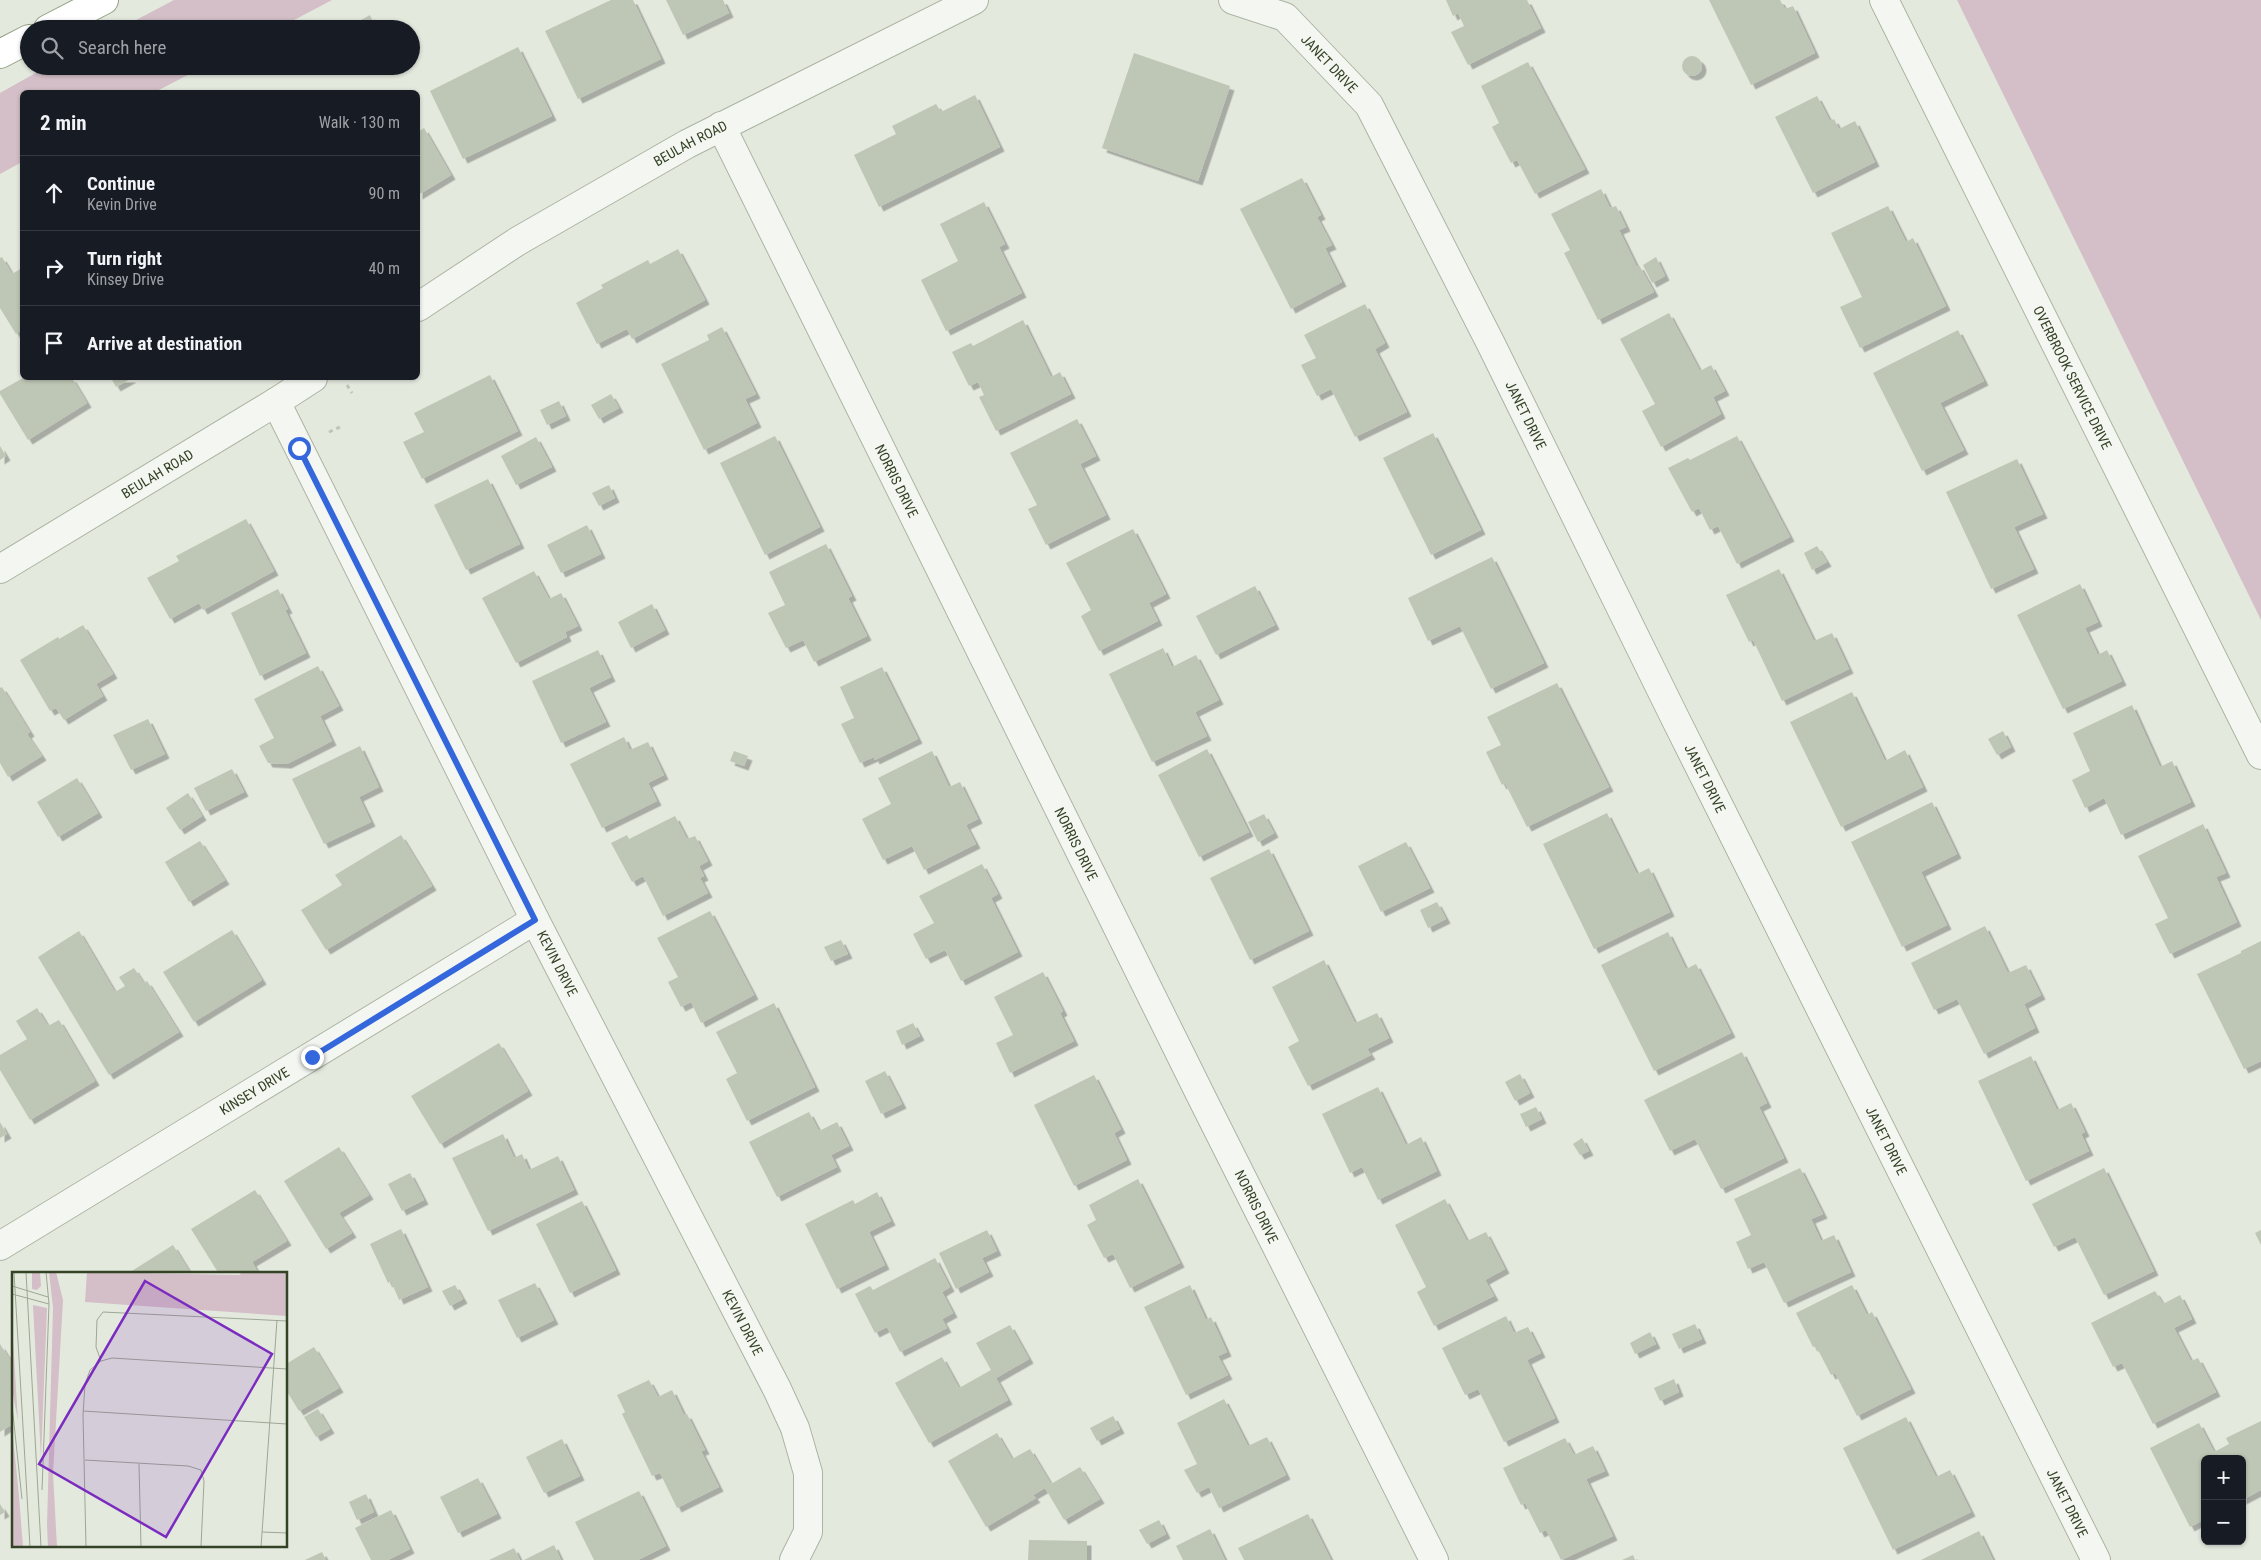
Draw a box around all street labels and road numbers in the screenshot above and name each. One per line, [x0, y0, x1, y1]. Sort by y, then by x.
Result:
street label: JANET DRIVE [1298, 31, 1361, 96]
street label: BEULAH ROAD [651, 117, 730, 169]
street label: OVERBROOK SERVICE DRIVE [2030, 303, 2115, 452]
street label: JANET DRIVE [1502, 378, 1550, 452]
street label: NORRIS DRIVE [872, 442, 922, 520]
street label: BEULAH ROAD [119, 446, 196, 502]
street label: JANET DRIVE [1681, 741, 1729, 815]
street label: NORRIS DRIVE [1051, 805, 1101, 883]
street label: KEVIN DRIVE [534, 928, 581, 999]
street label: KINSEY DRIVE [217, 1064, 292, 1118]
street label: JANET DRIVE [1862, 1104, 1910, 1178]
street label: NORRIS DRIVE [1231, 1167, 1282, 1246]
street label: KEVIN DRIVE [719, 1287, 766, 1358]
street label: JANET DRIVE [2044, 1466, 2091, 1540]

